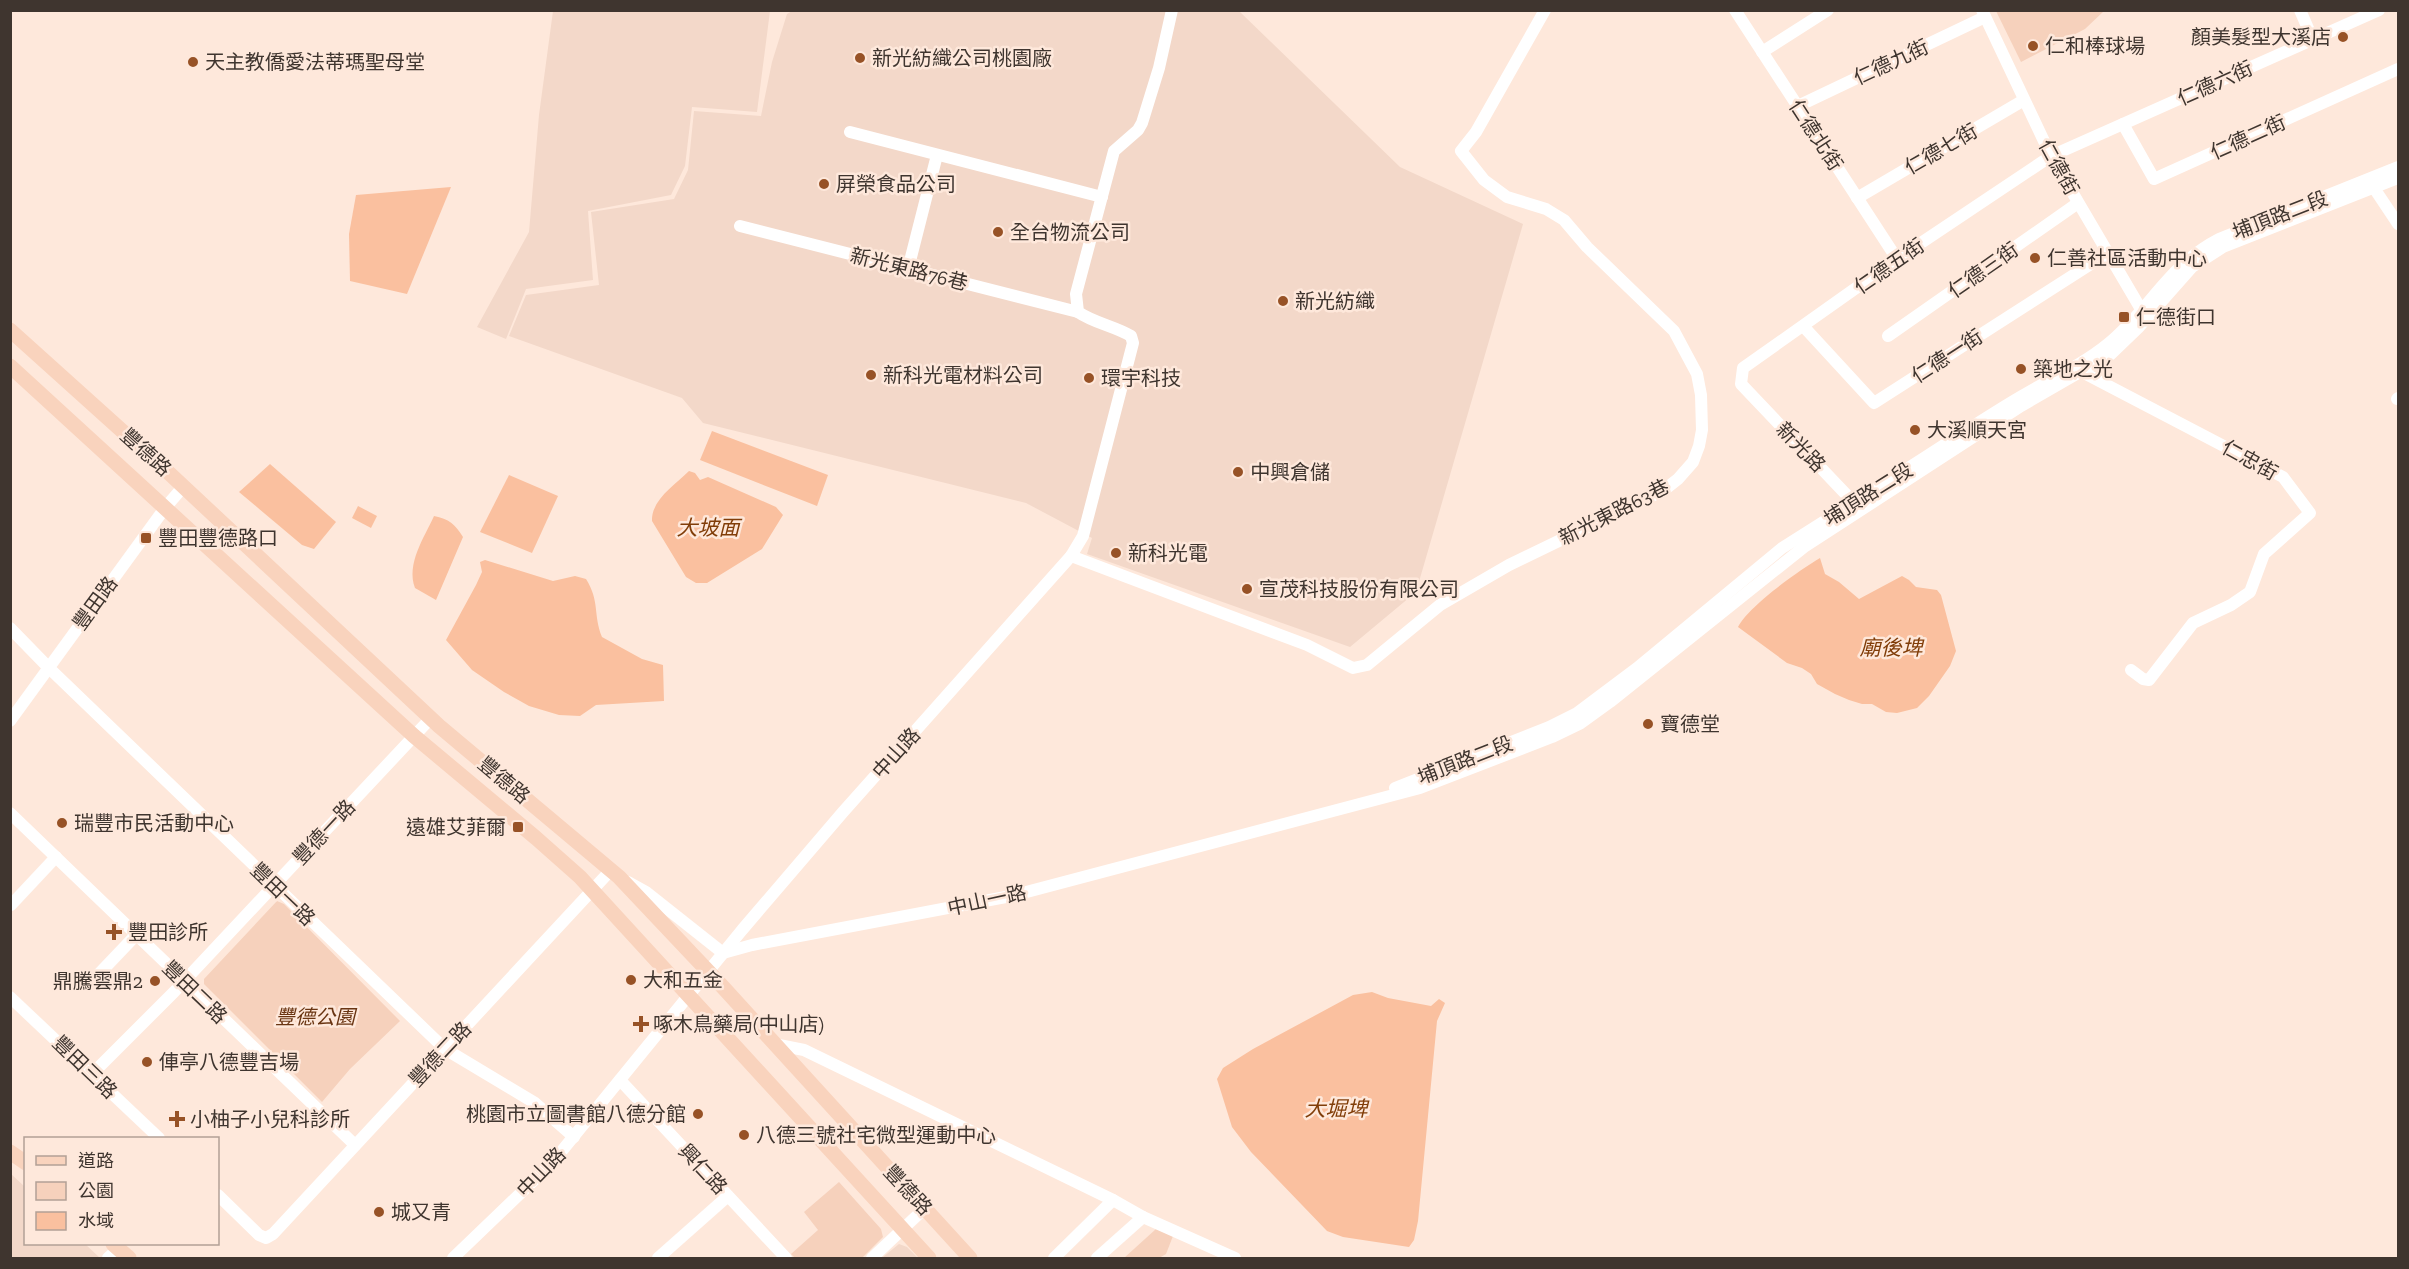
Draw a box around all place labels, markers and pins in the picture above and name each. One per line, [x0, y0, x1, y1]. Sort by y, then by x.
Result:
place label: 顏美髮型大溪店 [2191, 25, 2331, 49]
marker: 顏美髮型大溪店 [2336, 30, 2350, 44]
place label: 仁和棒球場 [2045, 34, 2145, 58]
marker: 仁和棒球場 [2026, 39, 2040, 53]
place label: 新光紡織公司桃園廠 [872, 46, 1052, 70]
place label: 天主教僑愛法蒂瑪聖母堂 [205, 50, 425, 74]
marker: 新光紡織公司桃園廠 [853, 51, 867, 65]
marker: 天主教僑愛法蒂瑪聖母堂 [186, 55, 200, 69]
place label: 屏榮食品公司 [836, 172, 956, 196]
marker: 屏榮食品公司 [817, 177, 831, 191]
place label: 全台物流公司 [1010, 220, 1130, 244]
marker: 全台物流公司 [991, 225, 1005, 239]
place label: 仁善社區活動中心 [2047, 246, 2207, 270]
marker: 仁善社區活動中心 [2028, 251, 2042, 265]
place label: 新光紡織 [1295, 289, 1375, 313]
marker: 新光紡織 [1276, 294, 1290, 308]
place label: 仁德街口 [2136, 305, 2216, 329]
marker: 仁德街口 [2117, 310, 2131, 324]
place label: 築地之光 [2033, 357, 2113, 381]
marker: 築地之光 [2014, 362, 2028, 376]
place label: 新科光電材料公司 [883, 363, 1043, 387]
place label: 環宇科技 [1101, 366, 1181, 390]
marker: 新科光電材料公司 [864, 368, 878, 382]
marker: 環宇科技 [1082, 371, 1096, 385]
place label: 大溪順天宮 [1927, 418, 2027, 442]
marker: 大溪順天宮 [1908, 423, 1922, 437]
place label: 中興倉儲 [1250, 460, 1330, 484]
marker: 中興倉儲 [1231, 465, 1245, 479]
place label: 豐田豐德路口 [158, 526, 278, 550]
marker: 豐田豐德路口 [139, 531, 153, 545]
place label: 新科光電 [1128, 541, 1208, 565]
marker: 新科光電 [1109, 546, 1123, 560]
place label: 宣茂科技股份有限公司 [1259, 577, 1459, 601]
marker: 宣茂科技股份有限公司 [1240, 582, 1254, 596]
place label: 寶德堂 [1660, 712, 1720, 736]
marker: 寶德堂 [1641, 717, 1655, 731]
place label: 瑞豐市民活動中心 [74, 811, 234, 835]
place label: 遠雄艾菲爾 [406, 815, 506, 839]
marker: 瑞豐市民活動中心 [55, 816, 69, 830]
marker: 遠雄艾菲爾 [511, 820, 525, 834]
place label: 豐田診所 [128, 920, 208, 944]
marker: 豐田診所 [105, 923, 123, 941]
place label: 大和五金 [643, 968, 723, 992]
place label: 鼎騰雲鼎2 [53, 969, 143, 993]
marker: 大和五金 [624, 973, 638, 987]
marker: 鼎騰雲鼎2 [148, 974, 162, 988]
place label: 啄木鳥藥局(中山店) [653, 1012, 824, 1036]
marker: 啄木鳥藥局(中山店) [634, 1017, 648, 1031]
place label: 俥亭八德豐吉場 [159, 1050, 299, 1074]
marker: 俥亭八德豐吉場 [140, 1055, 154, 1069]
place label: 桃園市立圖書館八德分館 [466, 1102, 686, 1126]
place label: 小柚子小兒科診所 [190, 1107, 350, 1131]
marker: 桃園市立圖書館八德分館 [691, 1107, 705, 1121]
marker: 小柚子小兒科診所 [168, 1110, 186, 1128]
place label: 八德三號社宅微型運動中心 [756, 1123, 996, 1147]
marker: 八德三號社宅微型運動中心 [737, 1128, 751, 1142]
place label: 城又青 [391, 1200, 451, 1224]
marker: 城又青 [372, 1205, 386, 1219]

